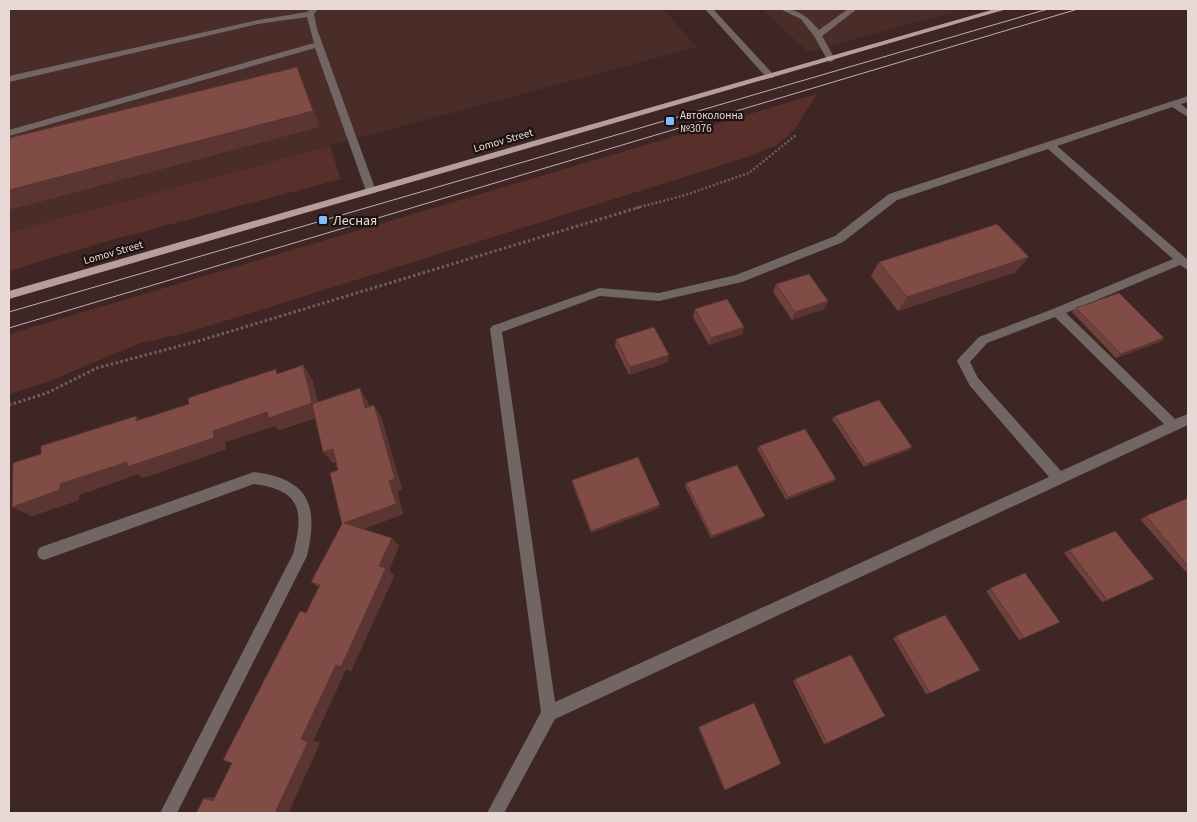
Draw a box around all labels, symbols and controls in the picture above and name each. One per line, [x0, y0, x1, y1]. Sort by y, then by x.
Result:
place label: Автоколонна №3076 [680, 108, 743, 136]
marker: Автоколонна №3076 [664, 115, 676, 127]
street label: Lomov Street [472, 125, 535, 156]
place label: Лесная [333, 211, 377, 231]
marker: Лесная [317, 214, 329, 226]
street label: Lomov Street [82, 237, 145, 268]

